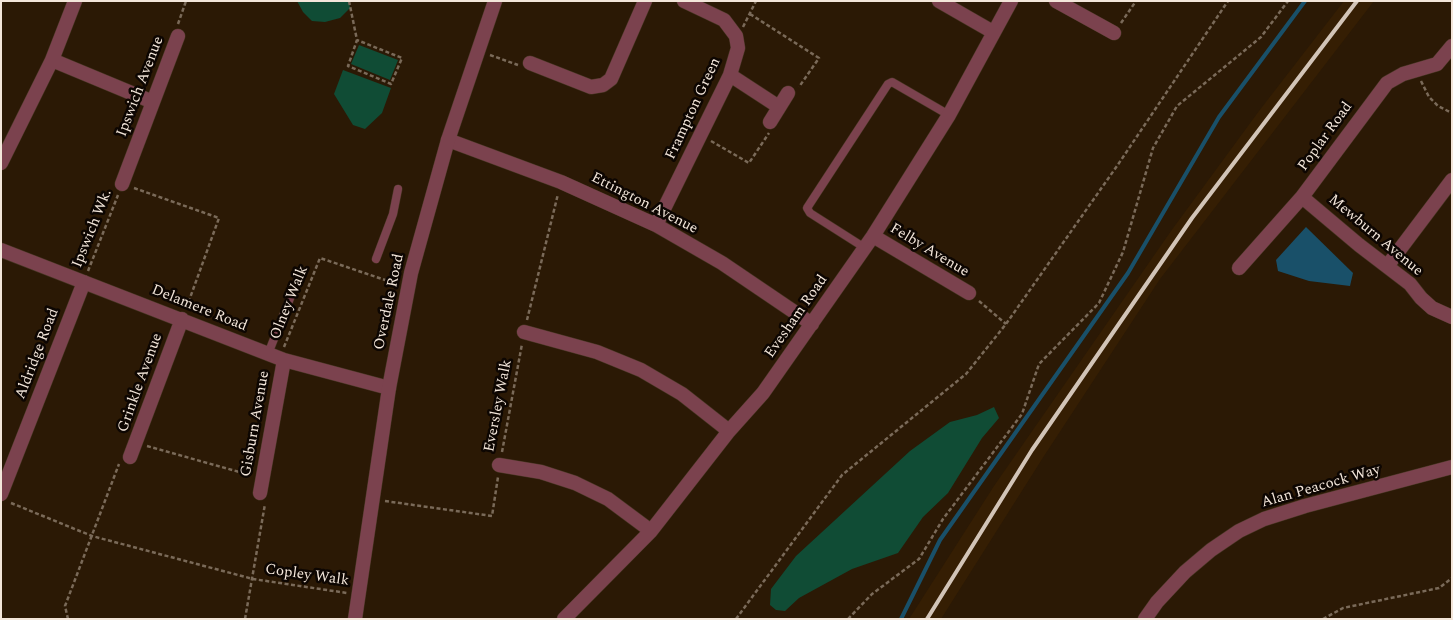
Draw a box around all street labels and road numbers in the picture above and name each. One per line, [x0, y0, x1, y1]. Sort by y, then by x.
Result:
street label: Ipswich Avenue [114, 34, 168, 140]
street label: Frampton Green [663, 55, 725, 163]
street label: Poplar Road [1295, 99, 1357, 175]
street label: Ettington Avenue [588, 169, 700, 239]
street label: Ipswich Wk. [69, 187, 117, 271]
street label: Mewburn Avenue [1324, 191, 1426, 281]
street label: Felby Avenue [886, 220, 972, 282]
street label: Overdale Road [371, 252, 409, 352]
street label: Olney Walk [267, 264, 313, 342]
street label: Evesham Road [762, 272, 832, 362]
street label: Delamere Road [149, 282, 249, 336]
street label: Aldridge Road [12, 306, 64, 402]
street label: Grinkle Avenue [115, 331, 167, 435]
street label: Eversley Walk [481, 358, 517, 454]
street label: Gisburn Avenue [238, 370, 274, 478]
street label: Alan Peacock Way [1259, 461, 1383, 513]
street label: Copley Walk [264, 561, 350, 591]

